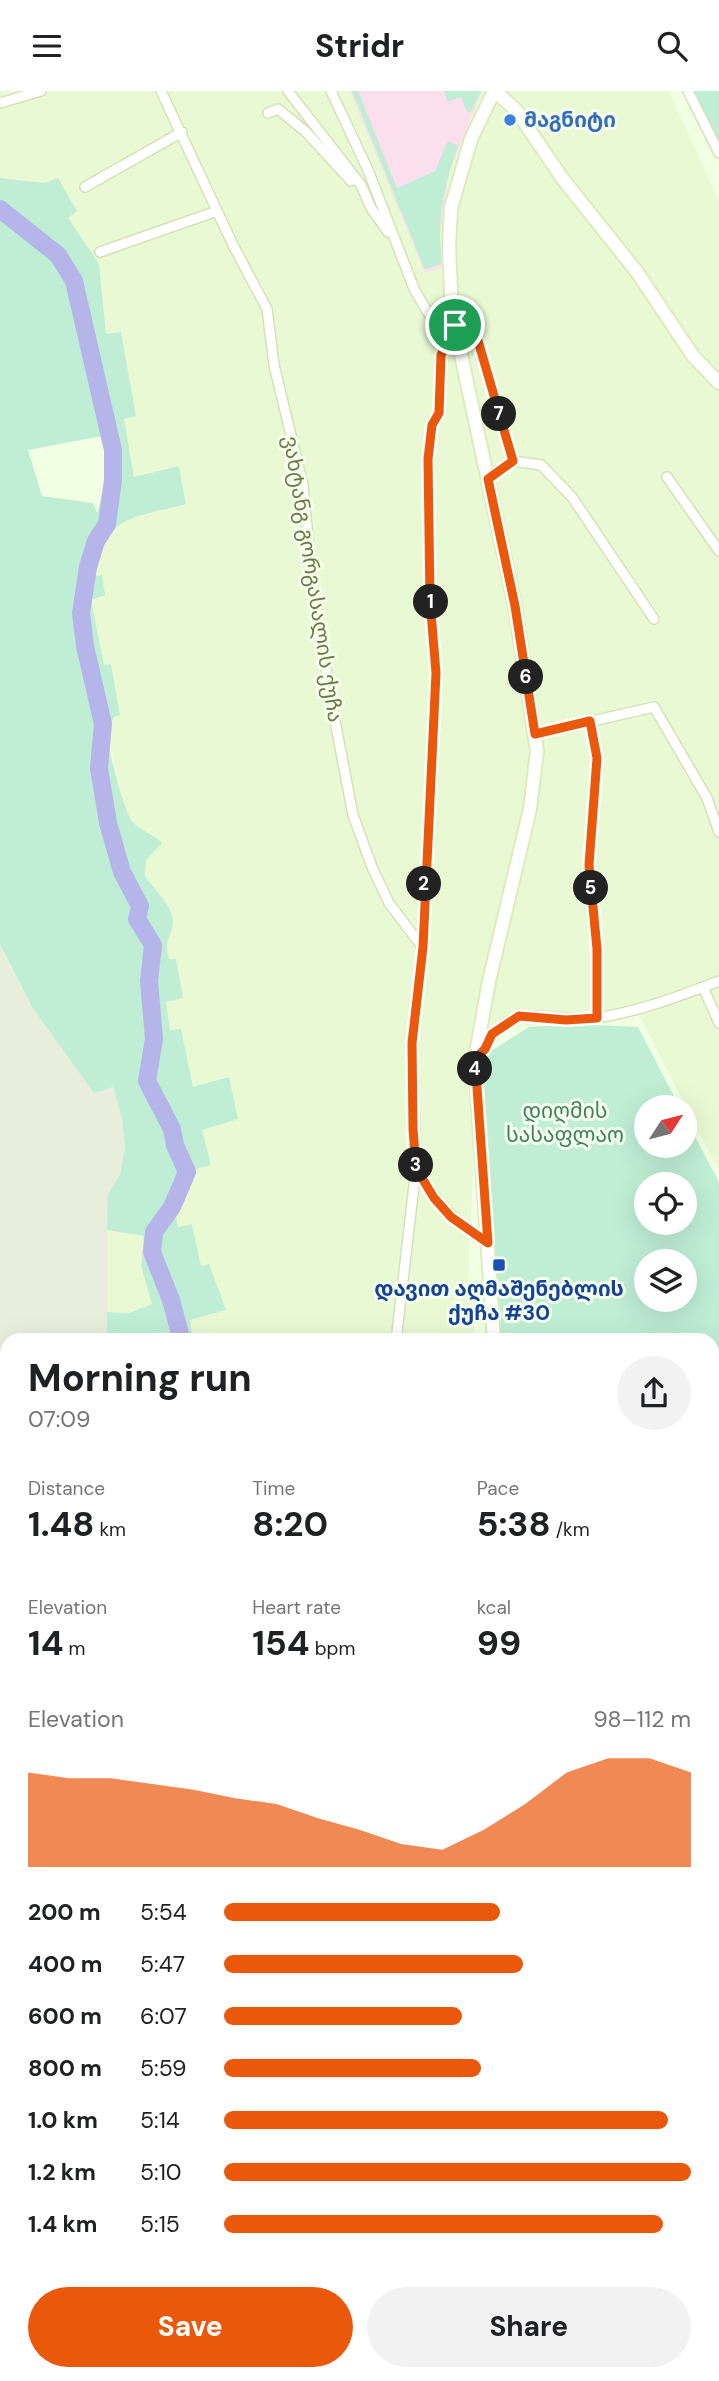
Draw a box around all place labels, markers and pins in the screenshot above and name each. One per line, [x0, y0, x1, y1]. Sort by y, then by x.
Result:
place label: მაგნიტი [524, 106, 616, 134]
marker: მაგნიტი [502, 112, 518, 128]
pin [425, 295, 485, 355]
pin: 7 [482, 397, 516, 431]
pin: 1 [414, 585, 448, 619]
pin: 6 [508, 659, 544, 695]
pin: 2 [406, 867, 442, 901]
pin: 5 [574, 871, 608, 905]
pin: 4 [458, 1051, 492, 1087]
pin: 3 [398, 1147, 434, 1183]
marker: დავით აღმაშენებლის ქუჩა #30 [491, 1257, 507, 1273]
place label: დავით აღმაშენებლის ქუჩა #30 [374, 1275, 624, 1327]

